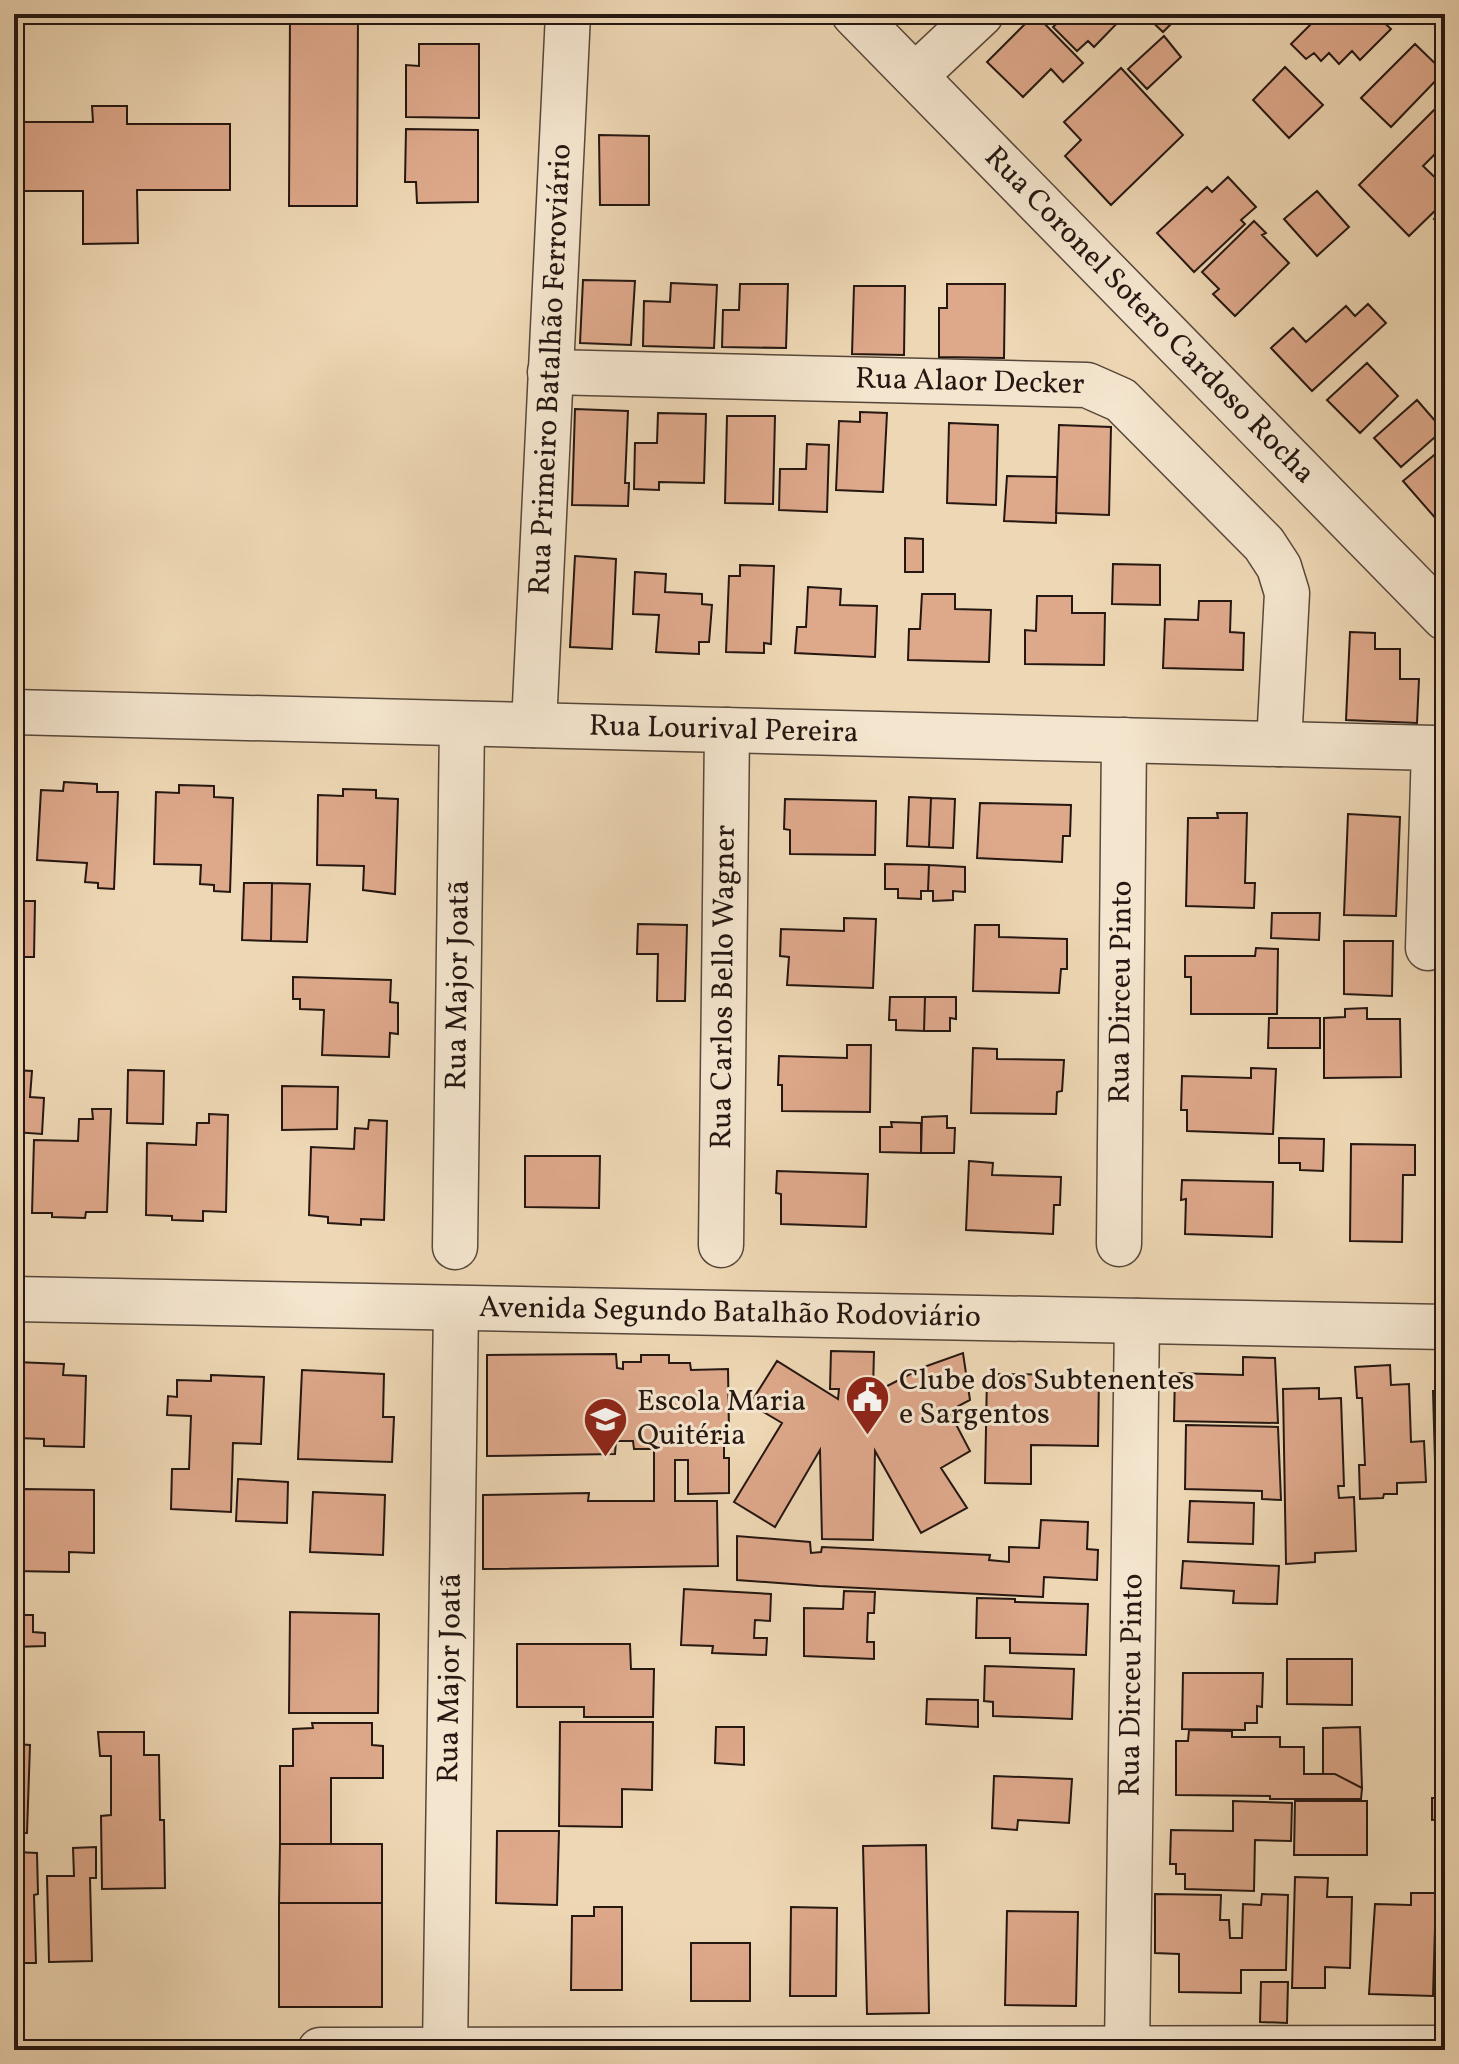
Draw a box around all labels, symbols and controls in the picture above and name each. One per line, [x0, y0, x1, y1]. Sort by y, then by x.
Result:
street label: Rua Coronel Sotero Cardoso Rocha [974, 137, 1324, 494]
street label: Rua Primeiro Batalhão Ferroviário [519, 143, 583, 596]
street label: Rua Alaor Decker [855, 358, 1085, 406]
street label: Rua Lourival Pereira [588, 706, 859, 754]
street label: Rua Carlos Bello Wagner [701, 825, 747, 1149]
street label: Rua Major Joatã [436, 880, 481, 1090]
street label: Rua Dirceu Pinto [1099, 880, 1144, 1104]
street label: Avenida Segundo Batalhão Rodoviário [478, 1287, 981, 1339]
place label: Clube dos Subtenentes e Sargentos [899, 1360, 1195, 1436]
public building icon: Clube dos Subtenentes e Sargentos [844, 1374, 892, 1437]
place label: Escola Maria Quitéria [637, 1381, 806, 1457]
school or university icon: Escola Maria Quitéria [582, 1395, 630, 1458]
street label: Rua Major Joatã [428, 1573, 473, 1783]
street label: Rua Dirceu Pinto [1109, 1573, 1155, 1797]

